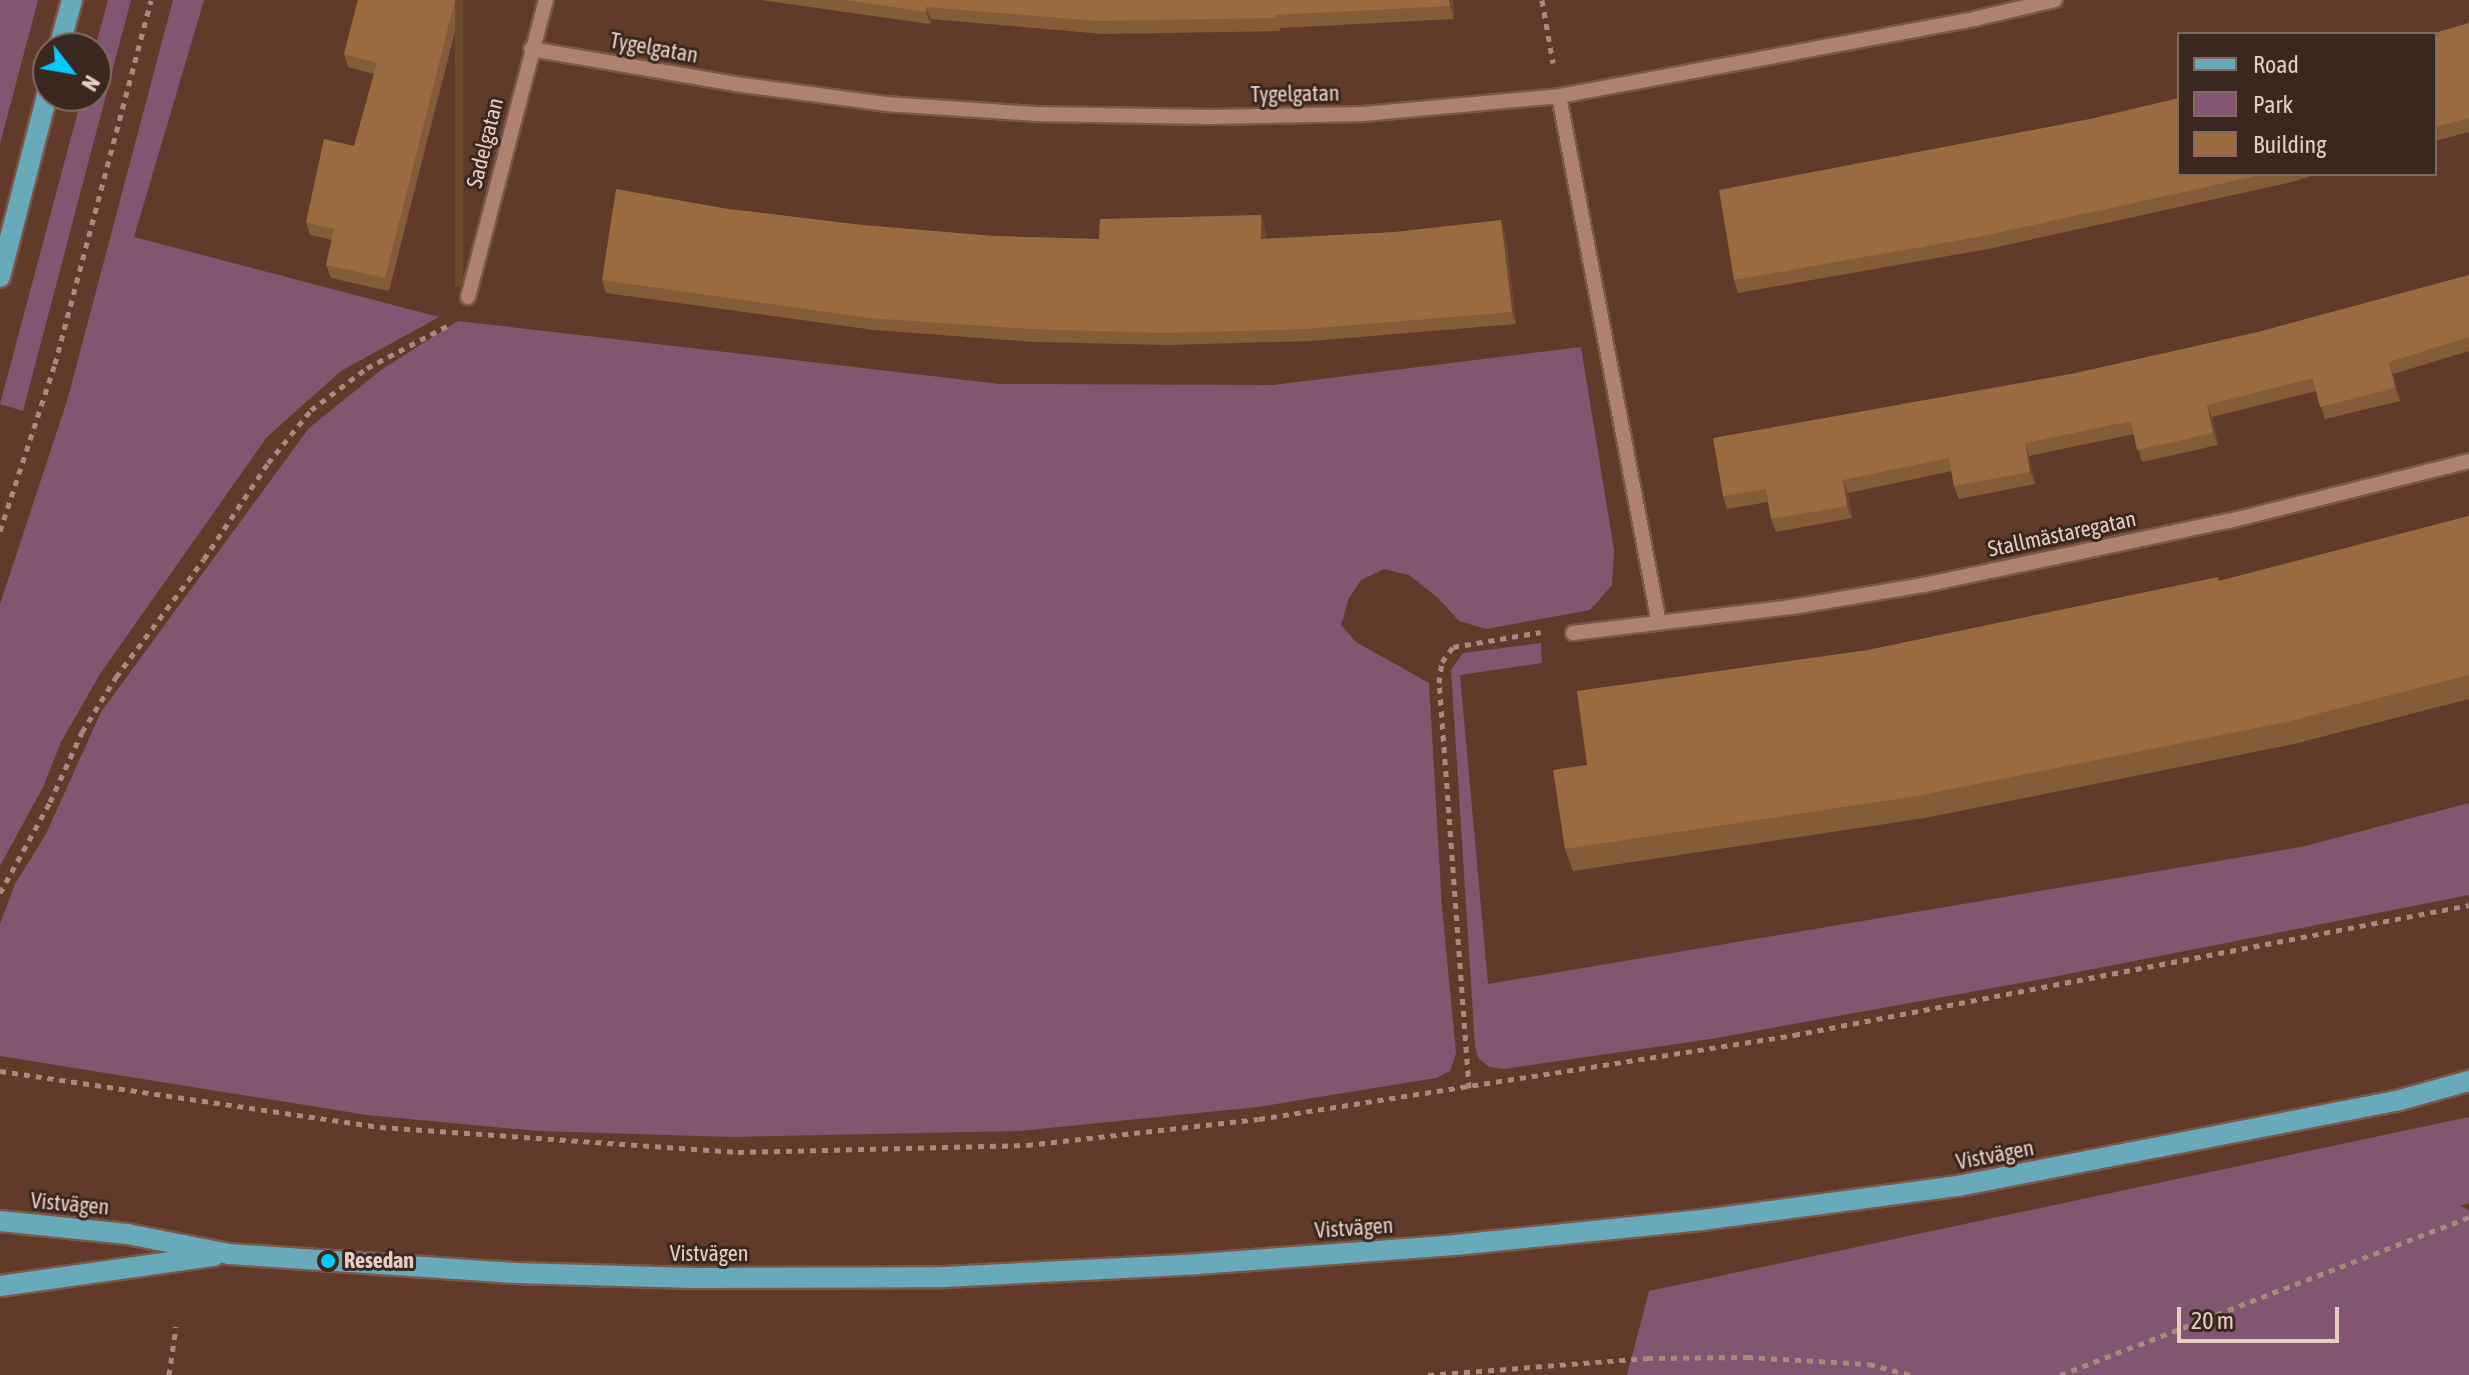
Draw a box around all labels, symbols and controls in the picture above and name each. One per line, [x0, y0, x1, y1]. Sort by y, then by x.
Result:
street label: Tygelgatan [608, 27, 700, 69]
north arrow [32, 32, 112, 112]
legend [2177, 32, 2437, 176]
text: Road [2253, 51, 2299, 78]
text: N [76, 71, 105, 96]
street label: Tygelgatan [1250, 80, 1340, 108]
text: Park [2253, 91, 2293, 118]
street label: Sadelgatan [461, 95, 509, 191]
text: Building [2253, 131, 2326, 158]
street label: Stallmästaregatan [1985, 505, 2139, 563]
street label: Vistvägen [1954, 1135, 2036, 1175]
street label: Vistvägen [30, 1187, 110, 1221]
street label: Vistvägen [1314, 1212, 1394, 1244]
street label: Vistvägen [670, 1241, 748, 1267]
place label: Resedan [344, 1248, 414, 1274]
marker: Resedan [319, 1252, 337, 1270]
scale bar [2181, 1291, 2343, 1341]
text: 20 m [2191, 1307, 2234, 1334]

